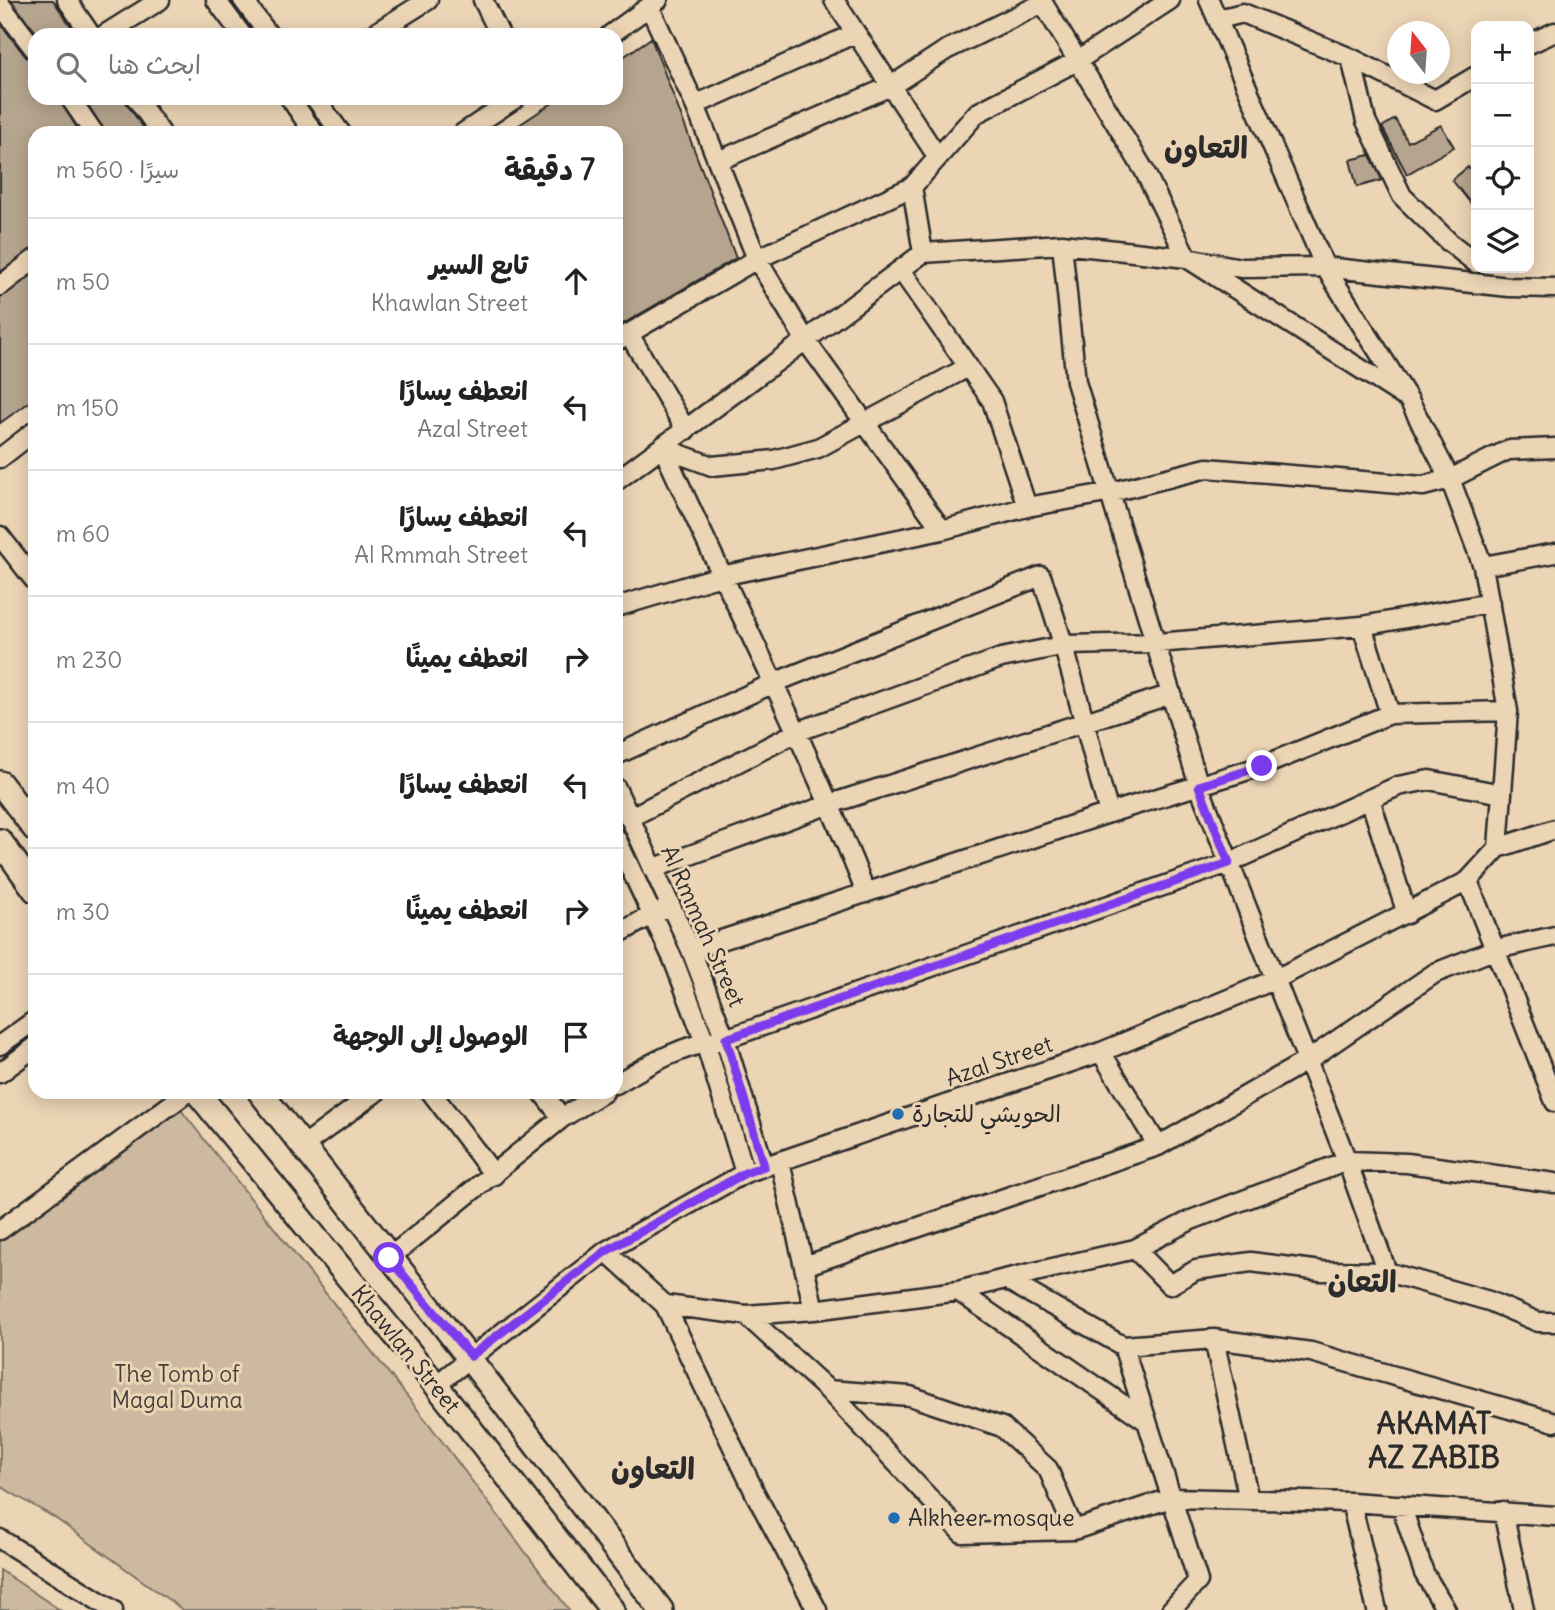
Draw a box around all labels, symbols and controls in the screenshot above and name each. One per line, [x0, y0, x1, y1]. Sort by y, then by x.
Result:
north arrow [1387, 21, 1450, 84]
map controls [1471, 21, 1534, 273]
button: + [1471, 21, 1534, 84]
search box [28, 28, 623, 105]
icon: search [52, 48, 90, 86]
text: ابحث هنا [108, 48, 201, 81]
button: − [1471, 84, 1534, 147]
district label: التعاون [1164, 128, 1248, 168]
button: locate [1471, 147, 1534, 210]
text: 7 دقيقة [504, 150, 595, 188]
text: سيرًا · 560 m [56, 155, 179, 184]
button: layers [1471, 210, 1534, 273]
text: تابع السير [429, 248, 528, 281]
icon: ahead [557, 262, 595, 300]
text: 50 m [56, 267, 110, 296]
text: Khawlan Street [371, 288, 528, 317]
text: انعطف يسارًا [399, 374, 528, 407]
icon: left [557, 388, 595, 426]
text: 150 m [56, 393, 119, 422]
text: Azal Street [417, 414, 528, 443]
text: انعطف يسارًا [399, 500, 528, 533]
icon: left [557, 514, 595, 552]
text: 60 m [56, 519, 110, 548]
text: Al Rmmah Street [354, 540, 528, 569]
icon: right [557, 640, 595, 678]
text: انعطف يمينًا [406, 641, 528, 674]
text: 230 m [56, 645, 122, 674]
route end [1246, 750, 1277, 781]
icon: left [557, 766, 595, 804]
text: انعطف يسارًا [399, 767, 528, 800]
text: 40 m [56, 771, 110, 800]
street label: Al Rmmah Street [655, 841, 752, 1011]
icon: right [557, 892, 595, 930]
text: انعطف يمينًا [406, 893, 528, 926]
text: 30 m [56, 897, 110, 926]
icon: arrive [557, 1018, 595, 1056]
text: الوصول إلى الوجهة [333, 1019, 528, 1052]
street label: Azal Street [942, 1029, 1056, 1092]
place label: الحويشي للتجارة [912, 1099, 1061, 1135]
marker: الحويشي للتجارة [890, 1106, 906, 1122]
route start [373, 1242, 404, 1273]
district label: التعان [1327, 1262, 1397, 1300]
street label: Khawlan Street [346, 1278, 467, 1419]
park label: The Tomb of Magal Duma [111, 1359, 243, 1414]
district label: AKAMAT AZ ZABIB [1368, 1404, 1500, 1476]
district label: التعاون [611, 1449, 695, 1489]
place label: Alkheer mosque [908, 1503, 1075, 1532]
marker: Alkheer mosque [886, 1510, 902, 1526]

